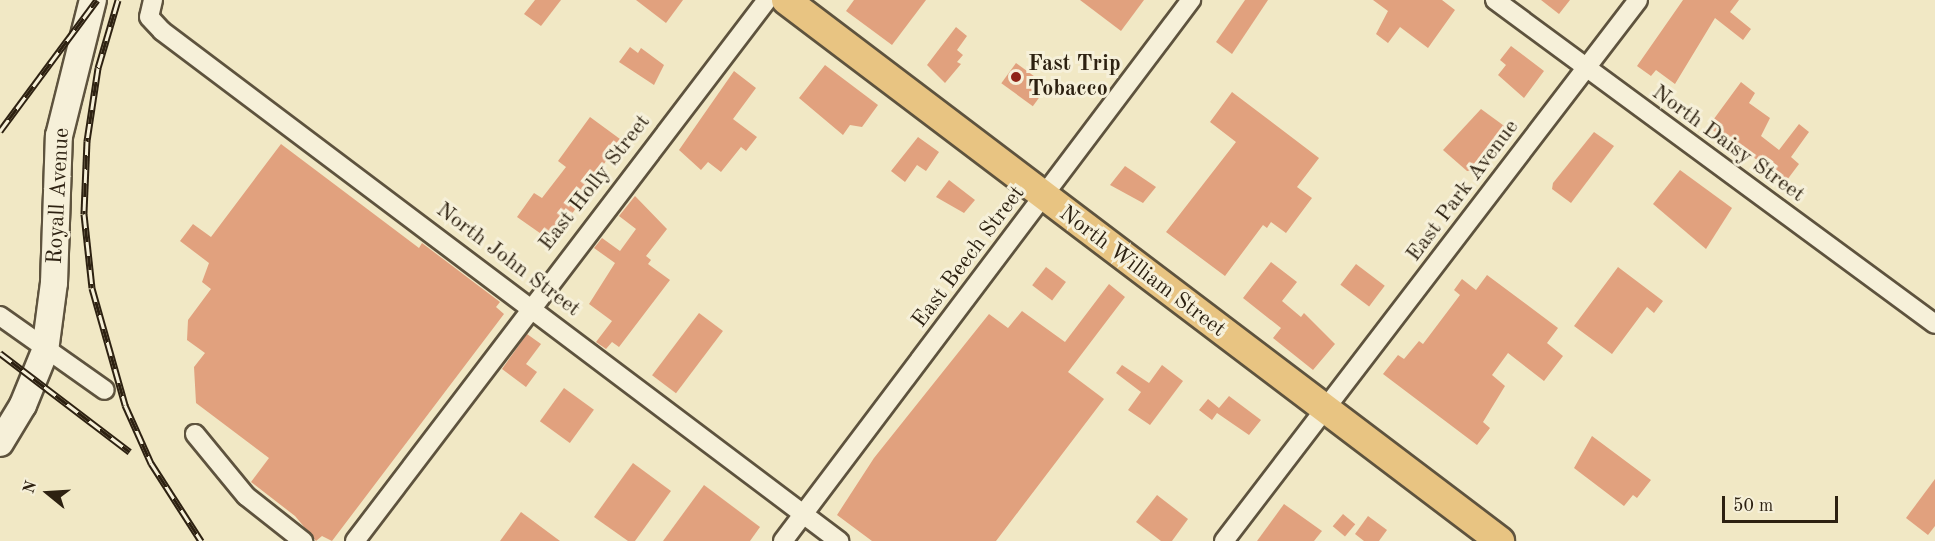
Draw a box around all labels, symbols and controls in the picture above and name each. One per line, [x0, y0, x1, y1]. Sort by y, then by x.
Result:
place label: Fast Trip Tobacco [1028, 51, 1121, 102]
marker: Fast Trip Tobacco [1009, 70, 1023, 84]
street label: North Daisy Street [1646, 80, 1810, 208]
street label: East Holly Street [534, 110, 656, 256]
street label: East Park Avenue [1401, 115, 1525, 267]
street label: Royall Avenue [42, 127, 76, 265]
street label: East Beech Street [907, 181, 1031, 333]
street label: North John Street [431, 197, 585, 323]
street label: North William Street [1053, 201, 1231, 343]
north arrow [18, 463, 78, 523]
text: N [21, 479, 40, 496]
scale bar [1725, 484, 1840, 522]
text: 50 m [1733, 497, 1773, 515]

